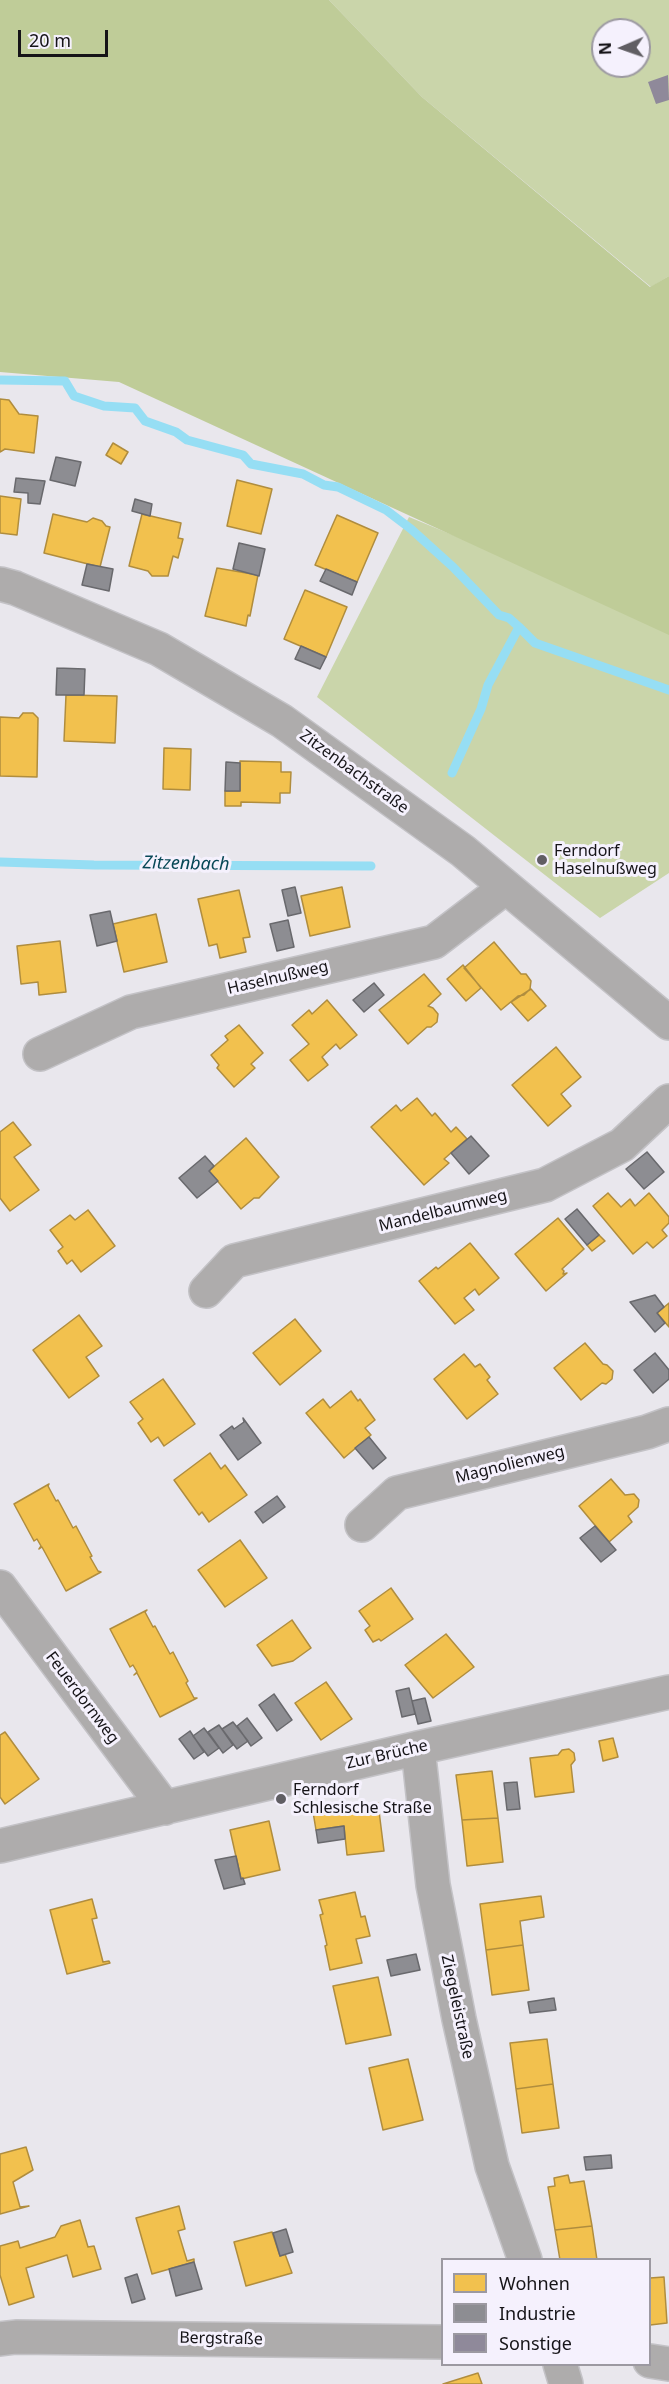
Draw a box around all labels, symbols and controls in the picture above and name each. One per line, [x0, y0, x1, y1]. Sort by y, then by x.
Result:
scale bar [21, 18, 111, 56]
north arrow [591, 18, 651, 78]
text: 20 m [29, 28, 71, 52]
text: N [594, 42, 616, 55]
street label: Zitzenbachstraße [296, 726, 412, 818]
place label: Ferndorf Haselnußweg [554, 841, 657, 879]
water label: Zitzenbach [142, 852, 230, 876]
marker: Ferndorf Haselnußweg [535, 853, 549, 867]
street label: Haselnußweg [226, 957, 330, 999]
street label: Mandelbaumweg [377, 1186, 509, 1236]
street label: Magnolienweg [454, 1442, 566, 1488]
street label: Feuerdornweg [41, 1648, 123, 1748]
street label: Zur Brüche [344, 1736, 430, 1774]
place label: Ferndorf Schlesische Straße [293, 1780, 432, 1818]
marker: Ferndorf Schlesische Straße [274, 1792, 288, 1806]
street label: Ziegeleistraße [437, 1953, 477, 2061]
legend [441, 2258, 651, 2366]
text: Wohnen [499, 2271, 570, 2295]
text: Industrie [499, 2301, 576, 2325]
street label: Bergstraße [179, 2329, 263, 2349]
text: Sonstige [499, 2331, 572, 2355]

